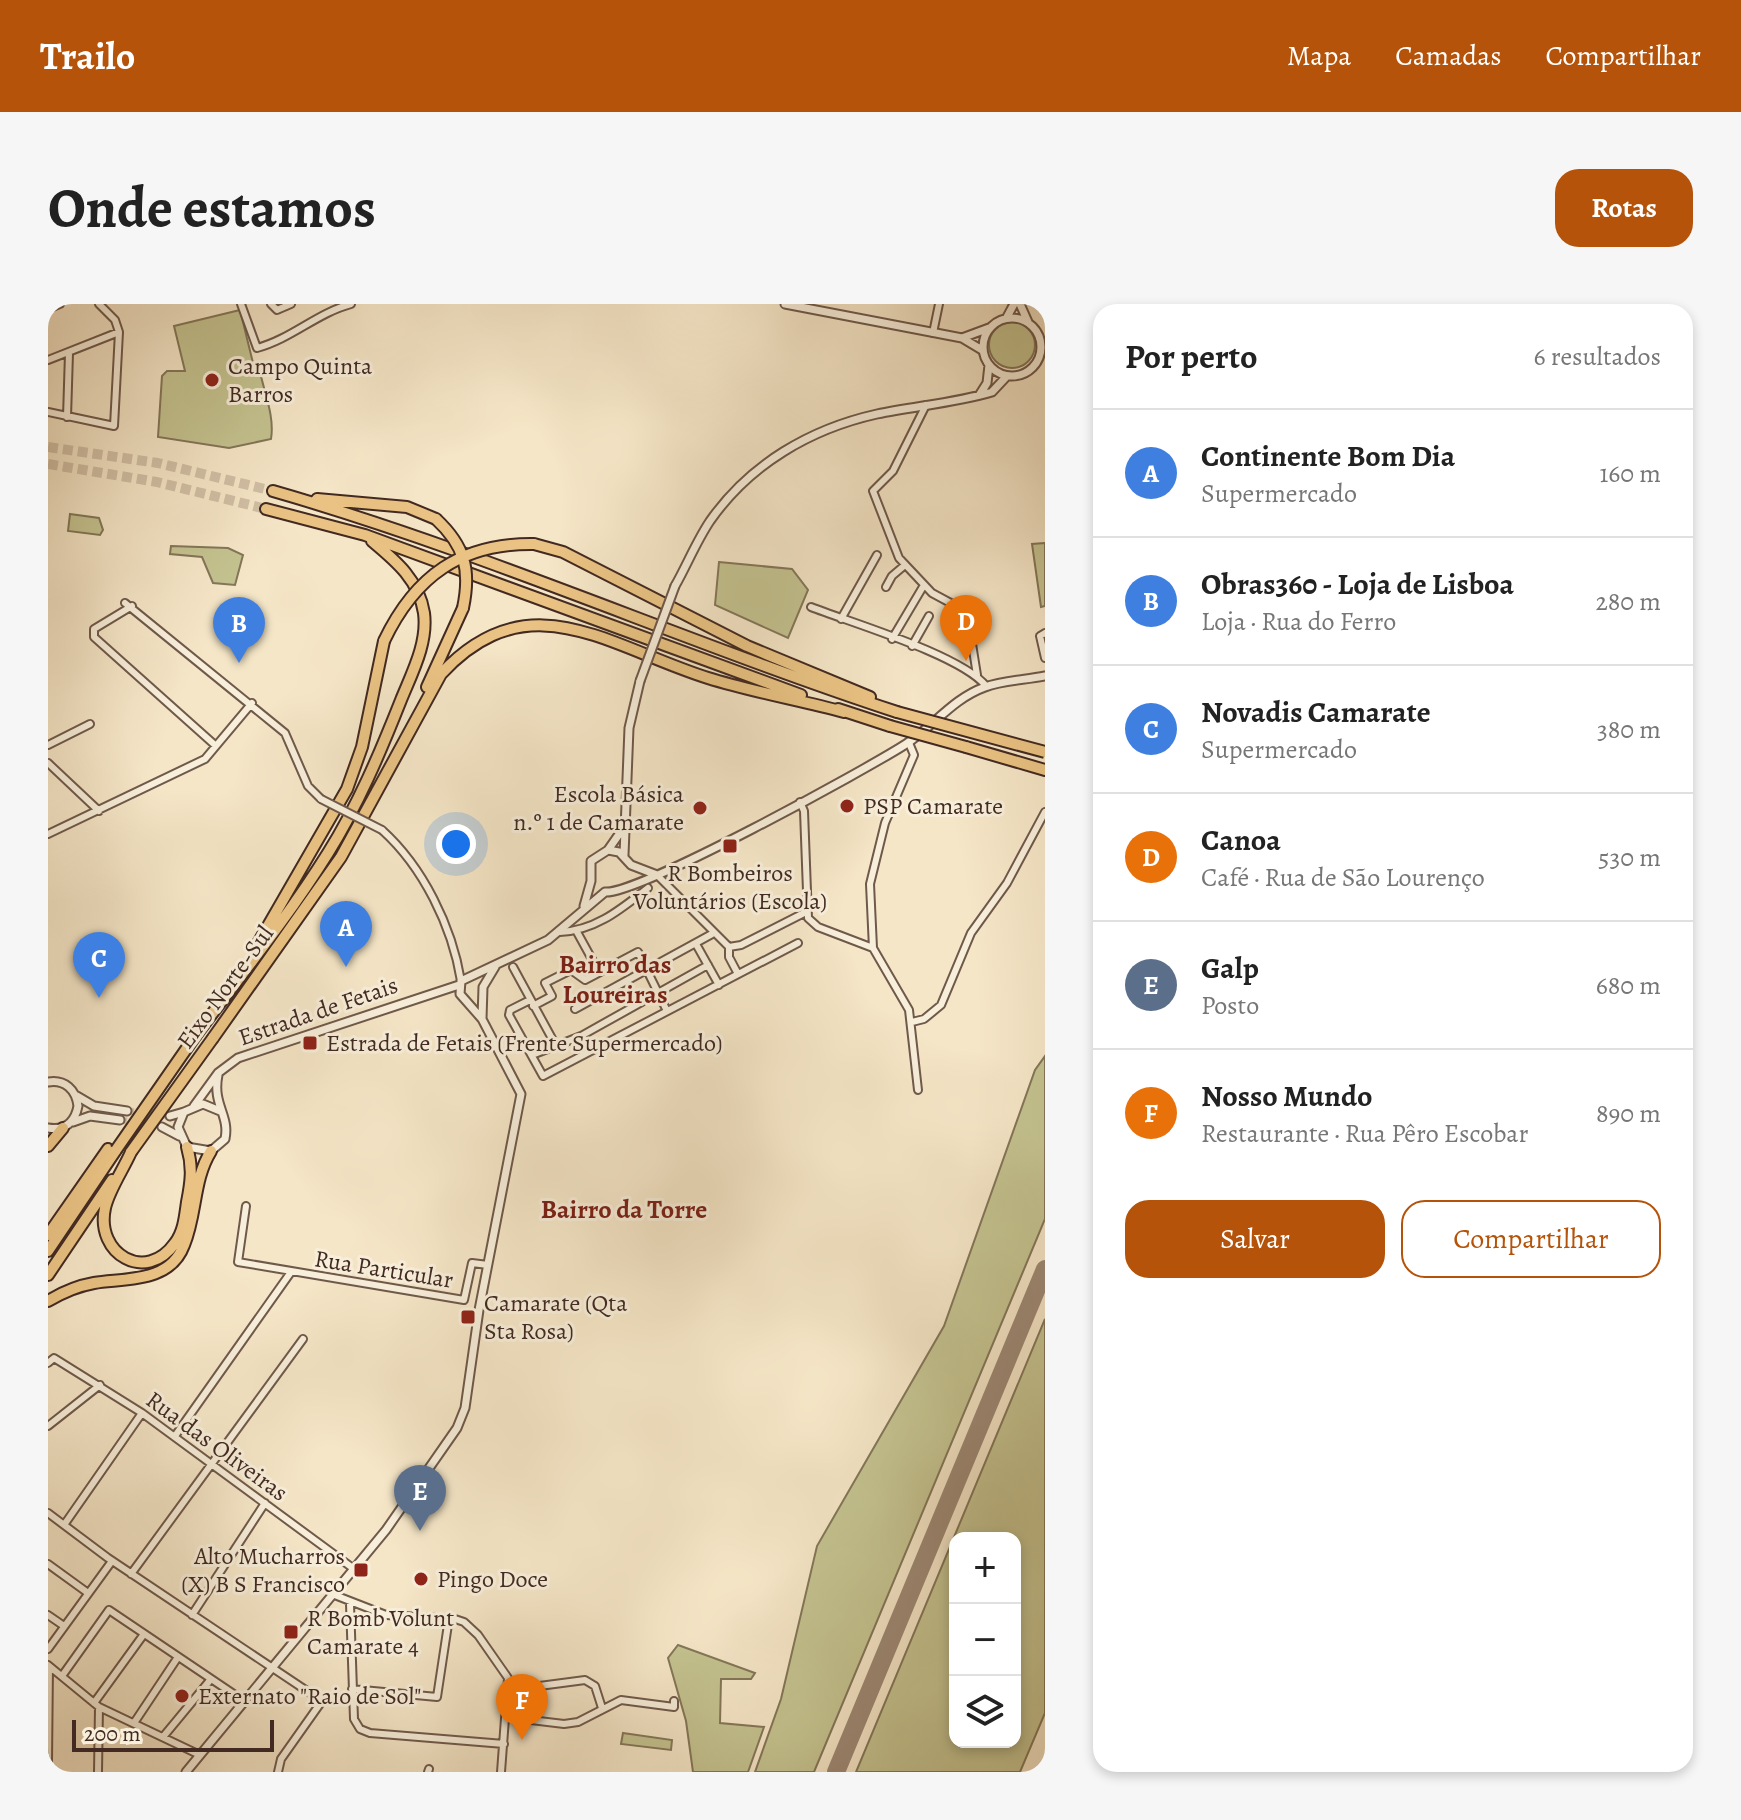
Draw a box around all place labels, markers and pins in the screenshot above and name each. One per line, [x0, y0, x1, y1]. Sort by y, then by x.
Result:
place label: Campo Quinta Barros [228, 350, 373, 410]
marker: Campo Quinta Barros [203, 371, 221, 389]
pin: D [940, 595, 992, 661]
pin: B [213, 597, 265, 663]
place label: Escola Básica n.º 1 de Camarate [513, 778, 685, 838]
place label: PSP Camarate [863, 790, 1003, 822]
marker: PSP Camarate [838, 797, 856, 815]
marker: Escola Básica n.º 1 de Camarate [691, 799, 709, 817]
marker: R Bombeiros Voluntários (Escola) [721, 837, 739, 855]
place label: R Bombeiros Voluntários (Escola) [632, 857, 827, 917]
pin: A [320, 901, 372, 967]
pin: C [73, 932, 125, 998]
place label: Estrada de Fetais (Frente Supermercado) [326, 1027, 723, 1059]
marker: Estrada de Fetais (Frente Supermercado) [301, 1034, 319, 1052]
place label: Camarate (Qta Sta Rosa) [484, 1287, 628, 1347]
marker: Camarate (Qta Sta Rosa) [459, 1308, 477, 1326]
pin: E [394, 1465, 446, 1531]
place label: Alto Mucharros (X) B S Francisco [181, 1540, 345, 1600]
marker: Alto Mucharros (X) B S Francisco [352, 1561, 370, 1579]
place label: Pingo Doce [437, 1563, 548, 1595]
marker: Pingo Doce [412, 1570, 430, 1588]
place label: R Bomb Volunt Camarate 4 [307, 1602, 454, 1662]
marker: R Bomb Volunt Camarate 4 [282, 1623, 300, 1641]
pin: F [496, 1674, 548, 1740]
place label: Externato "Raio de Sol" [198, 1680, 422, 1712]
marker: Externato "Raio de Sol" [173, 1687, 191, 1705]

